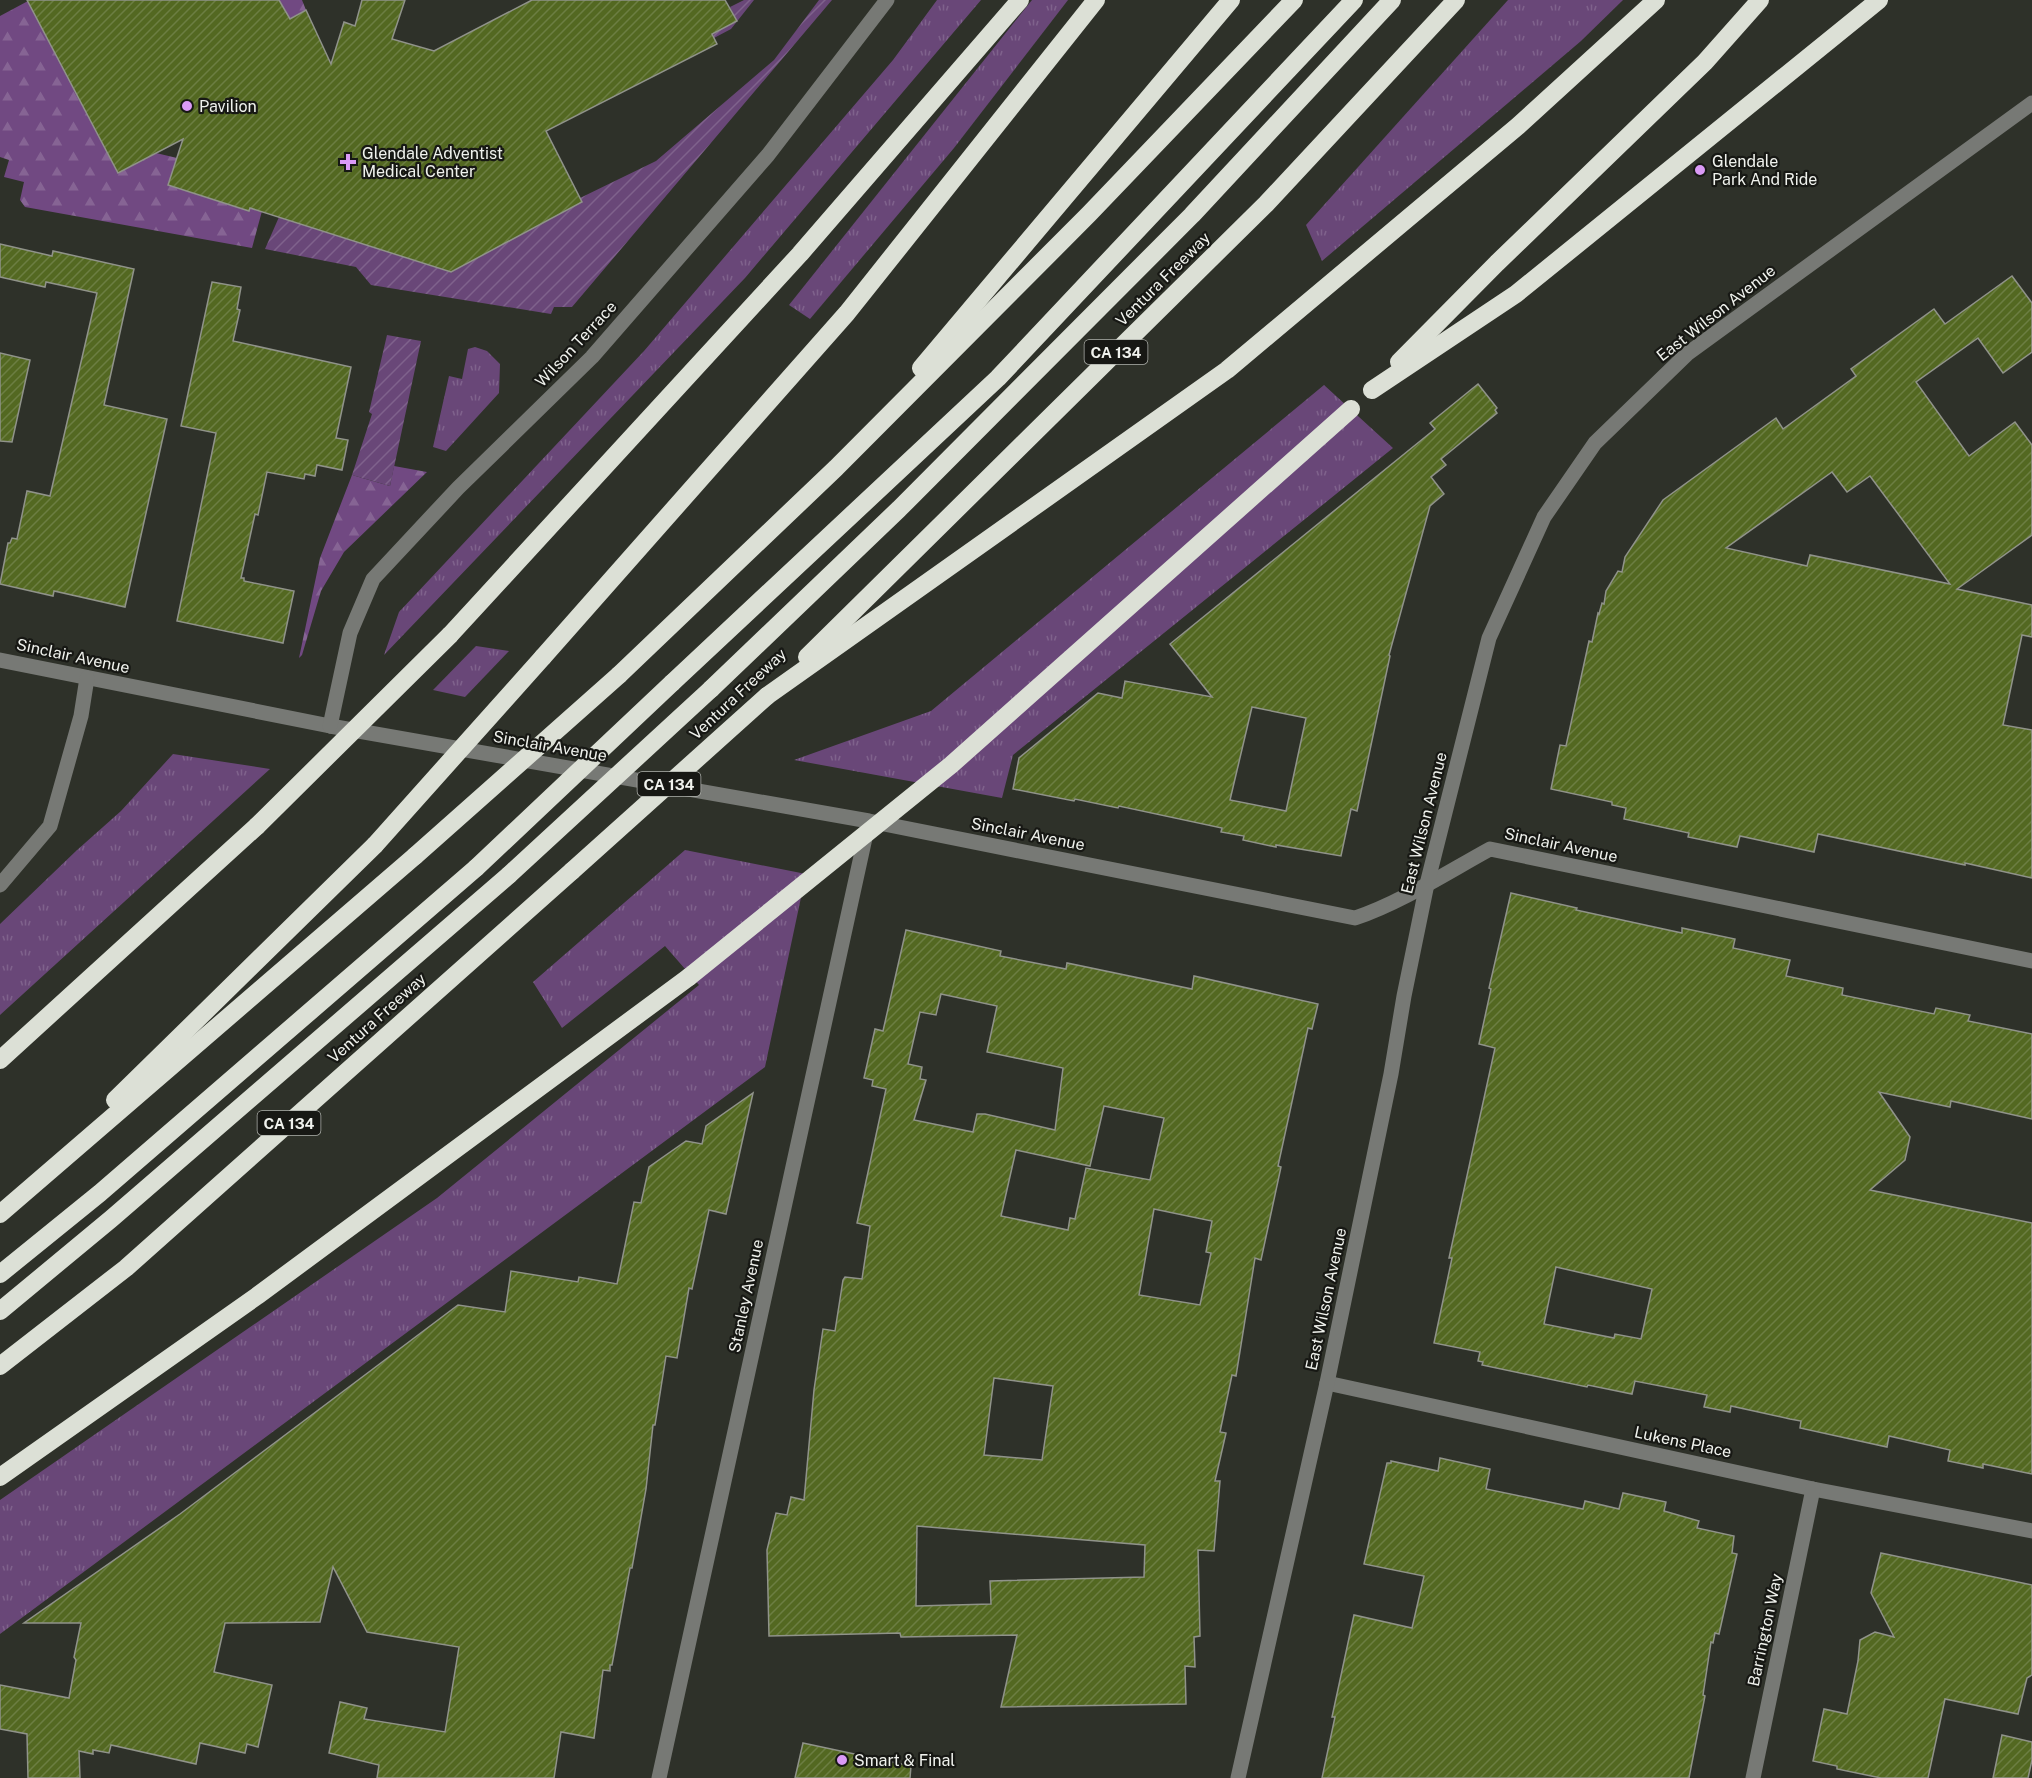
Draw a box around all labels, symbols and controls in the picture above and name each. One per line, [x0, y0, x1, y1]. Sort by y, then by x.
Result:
place label: Pavilion [199, 97, 257, 116]
marker: Pavilion [180, 99, 194, 113]
place label: Glendale Adventist Medical Center [362, 144, 503, 181]
place label: Glendale Park And Ride [1712, 152, 1817, 189]
marker: Glendale Adventist Medical Center [339, 153, 357, 171]
marker: Glendale Park And Ride [1693, 163, 1707, 177]
street label: Ventura Freeway [1112, 228, 1214, 330]
street label: East Wilson Avenue [1653, 261, 1779, 365]
street label: Wilson Terrace [531, 297, 621, 391]
road number: CA 134 [1084, 340, 1148, 364]
street label: Sinclair Avenue [15, 635, 131, 677]
street label: Ventura Freeway [686, 644, 791, 744]
street label: Sinclair Avenue [492, 727, 608, 765]
street label: East Wilson Avenue [1397, 750, 1451, 896]
road number: CA 134 [638, 772, 700, 796]
street label: Sinclair Avenue [970, 814, 1086, 854]
street label: Sinclair Avenue [1503, 824, 1619, 866]
street label: Ventura Freeway [324, 969, 430, 1067]
road number: CA 134 [258, 1111, 320, 1135]
street label: East Wilson Avenue [1302, 1226, 1350, 1372]
street label: Stanley Avenue [725, 1238, 767, 1354]
street label: Lukens Place [1633, 1422, 1733, 1462]
street label: Barrington Way [1744, 1571, 1786, 1688]
place label: Smart & Final [854, 1751, 955, 1770]
marker: Smart & Final [835, 1753, 849, 1767]

